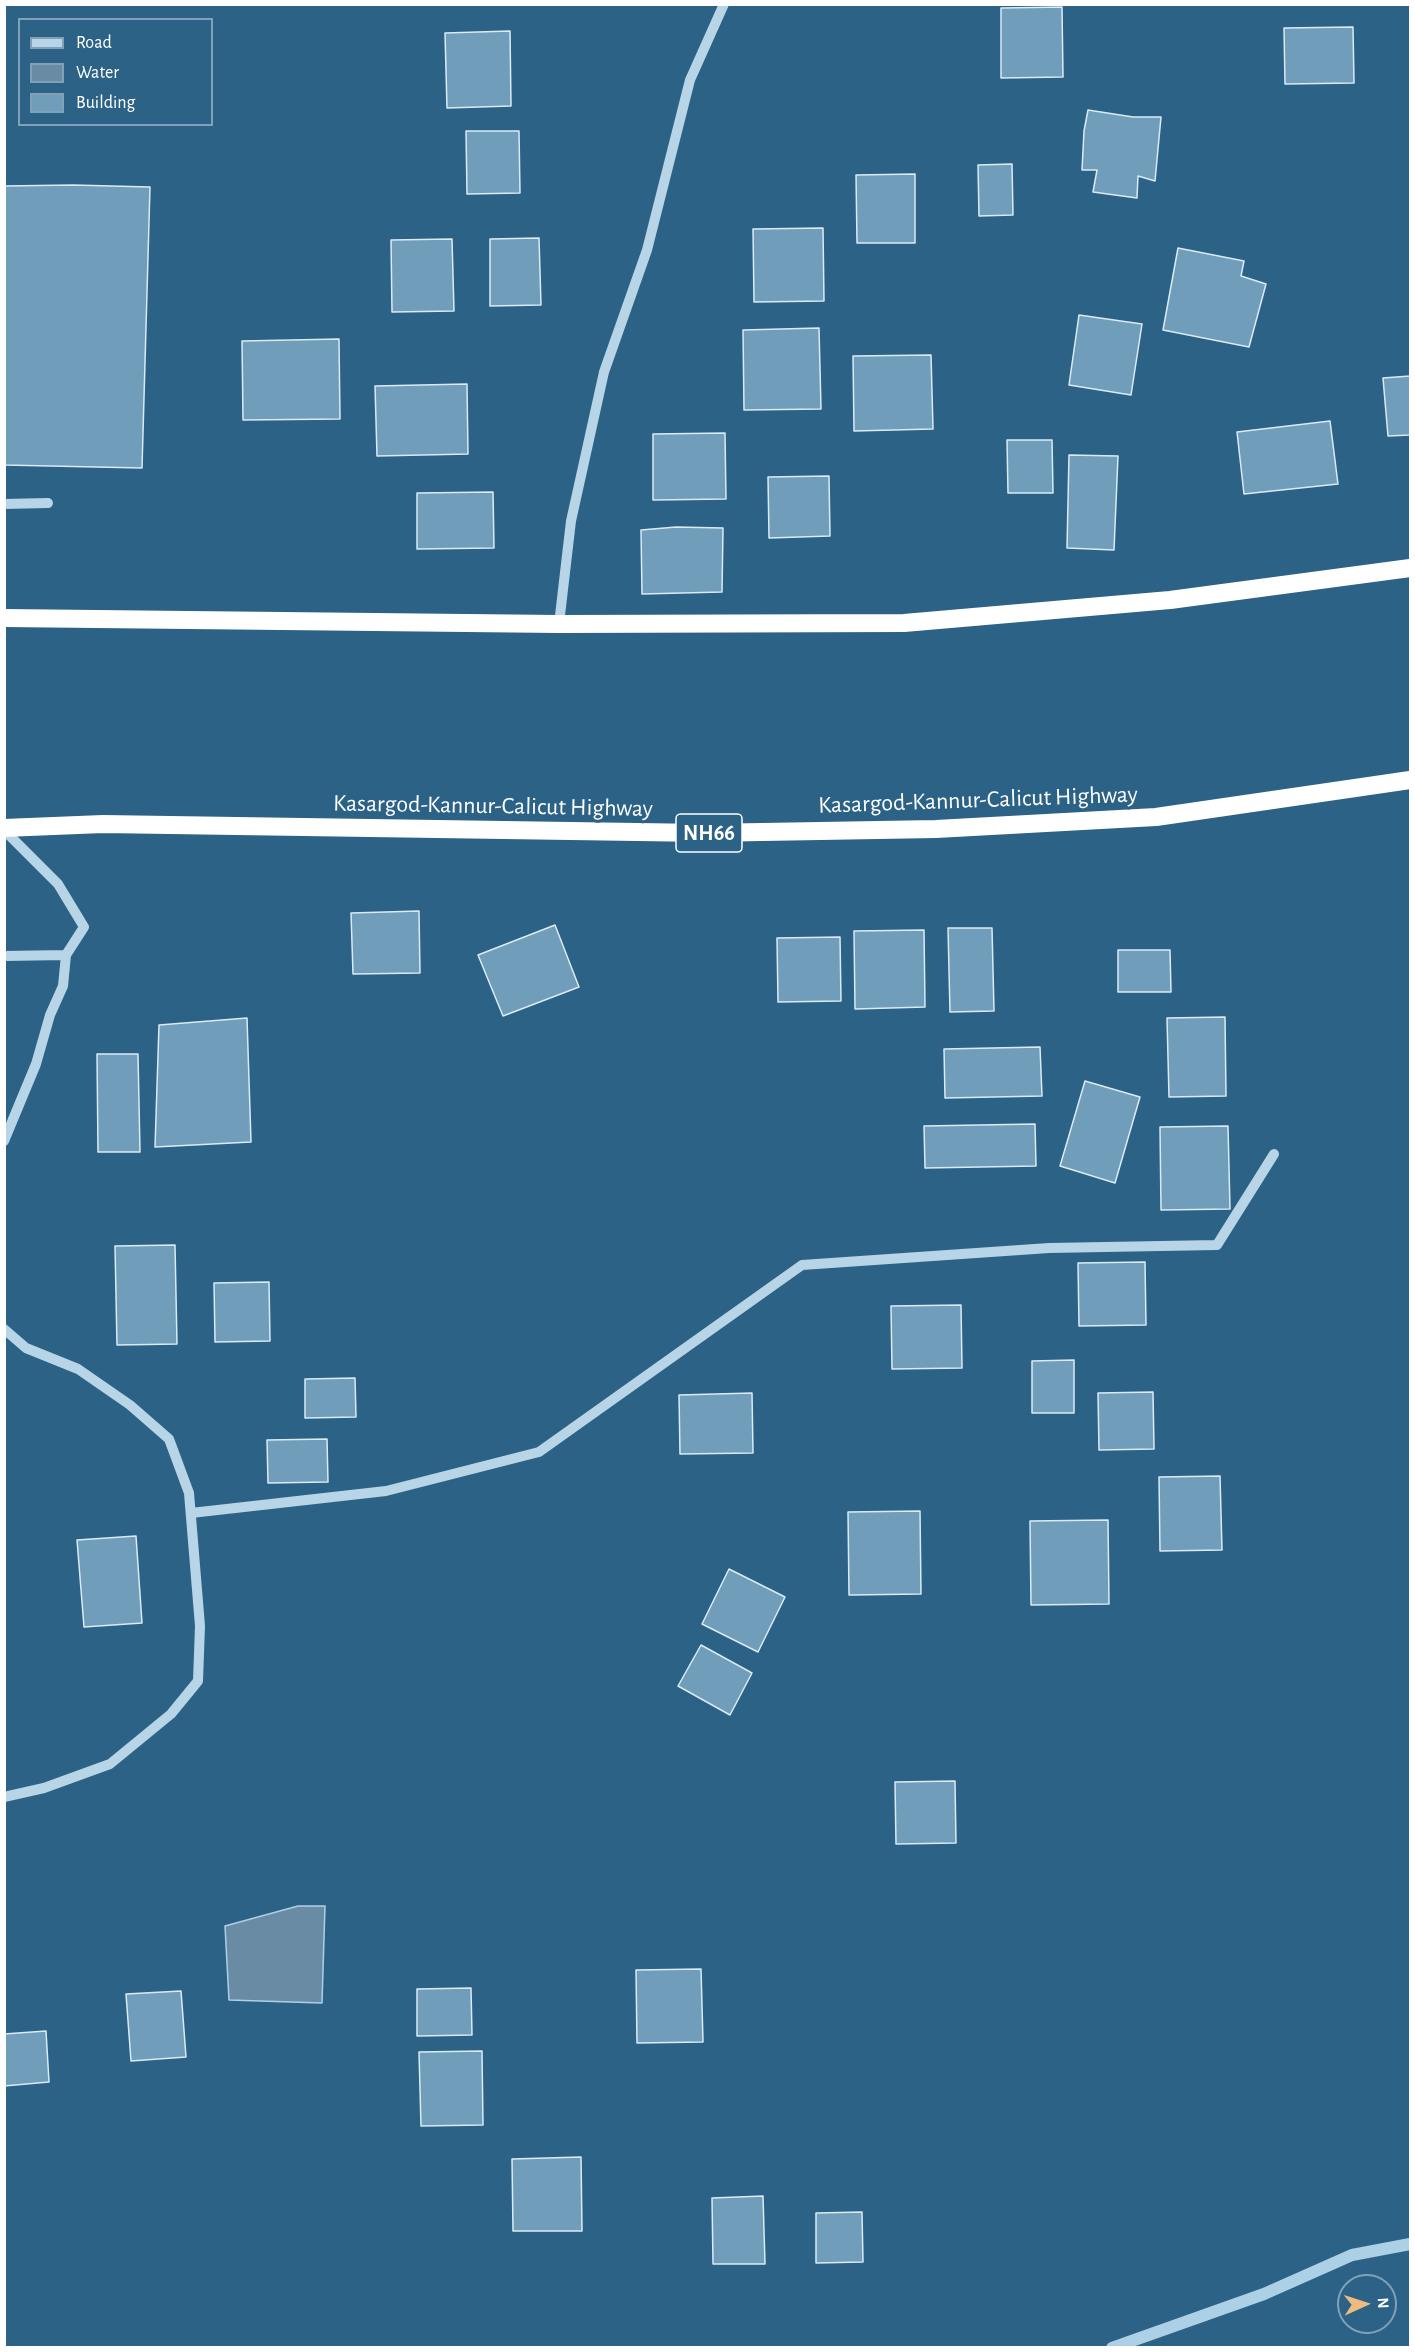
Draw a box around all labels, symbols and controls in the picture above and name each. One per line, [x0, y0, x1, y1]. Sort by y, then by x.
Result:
legend [18, 18, 213, 126]
text: Road [76, 34, 112, 52]
text: Water [76, 64, 119, 82]
text: Building [76, 94, 135, 112]
street label: Kasargod-Kannur-Calicut Highway [818, 780, 1138, 820]
street label: Kasargod-Kannur-Calicut Highway [333, 789, 653, 823]
road number: NH66 [676, 814, 742, 852]
north arrow [1337, 2274, 1397, 2334]
text: N [1375, 2297, 1391, 2309]

